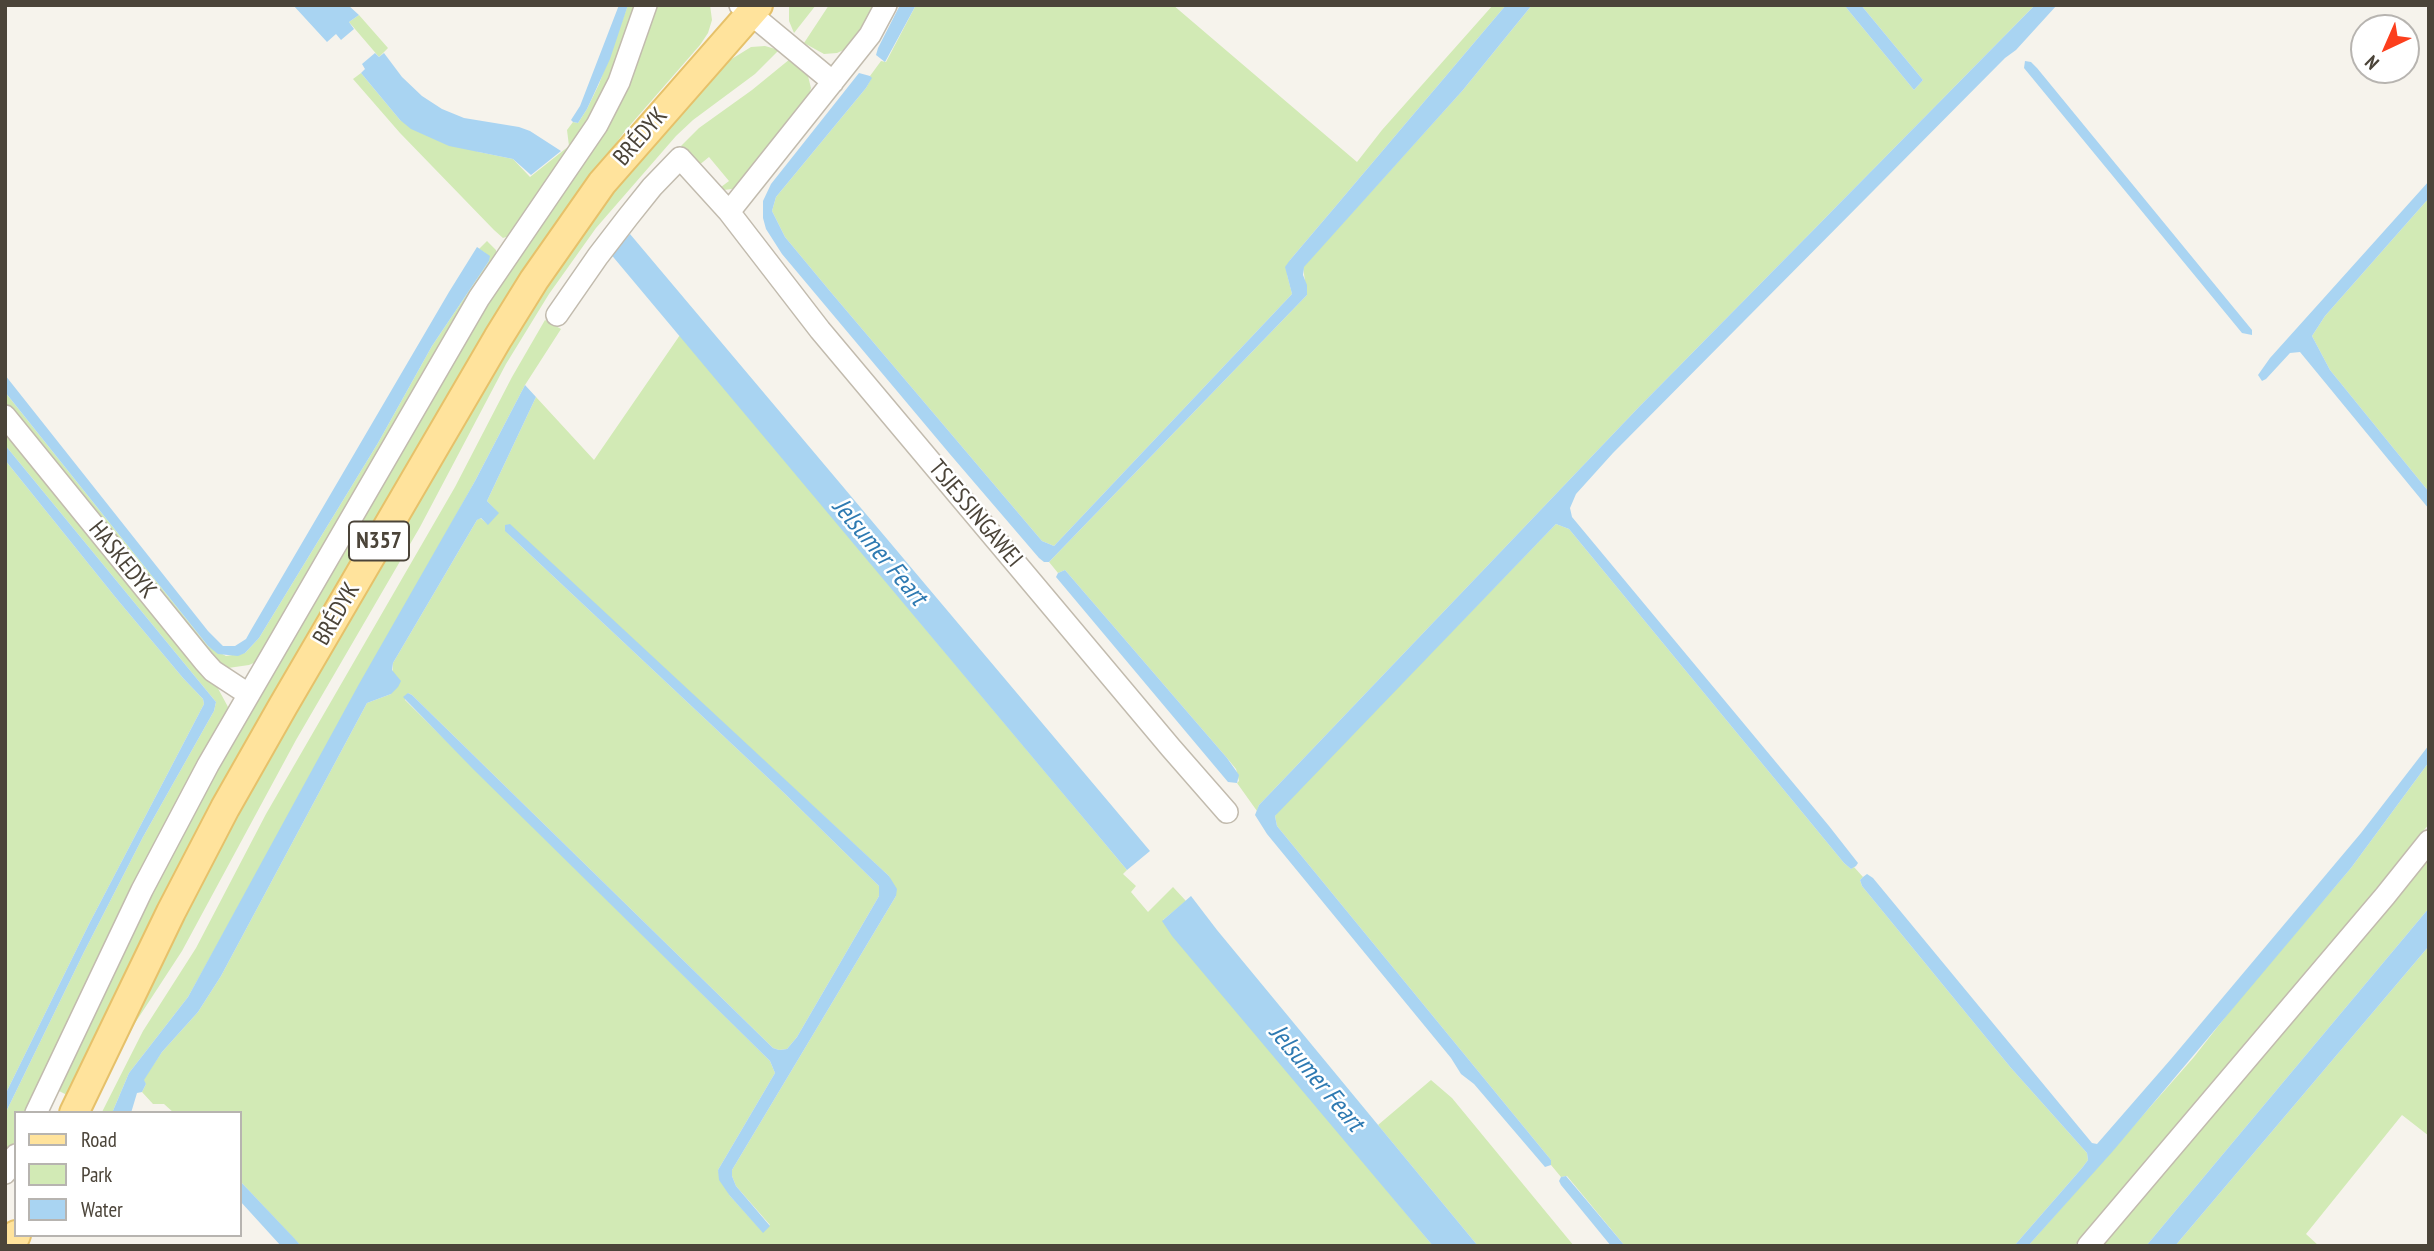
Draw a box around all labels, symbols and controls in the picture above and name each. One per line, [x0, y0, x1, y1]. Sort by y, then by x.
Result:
north arrow [2350, 14, 2420, 84]
text: N [2360, 50, 2384, 75]
street label: BRÉDYK [608, 102, 674, 172]
street label: TSJESSINGAWEI [922, 455, 1028, 573]
water label: Jelsumer Feart [825, 492, 933, 612]
street label: HASKEDYK [82, 516, 162, 604]
road number: N357 [349, 522, 409, 561]
street label: BRÉDYK [308, 578, 366, 650]
water label: Jelsumer Feart [1262, 1018, 1370, 1138]
legend [14, 1111, 242, 1237]
text: Road [81, 1126, 117, 1153]
text: Park [81, 1161, 112, 1188]
text: Water [81, 1196, 123, 1223]

